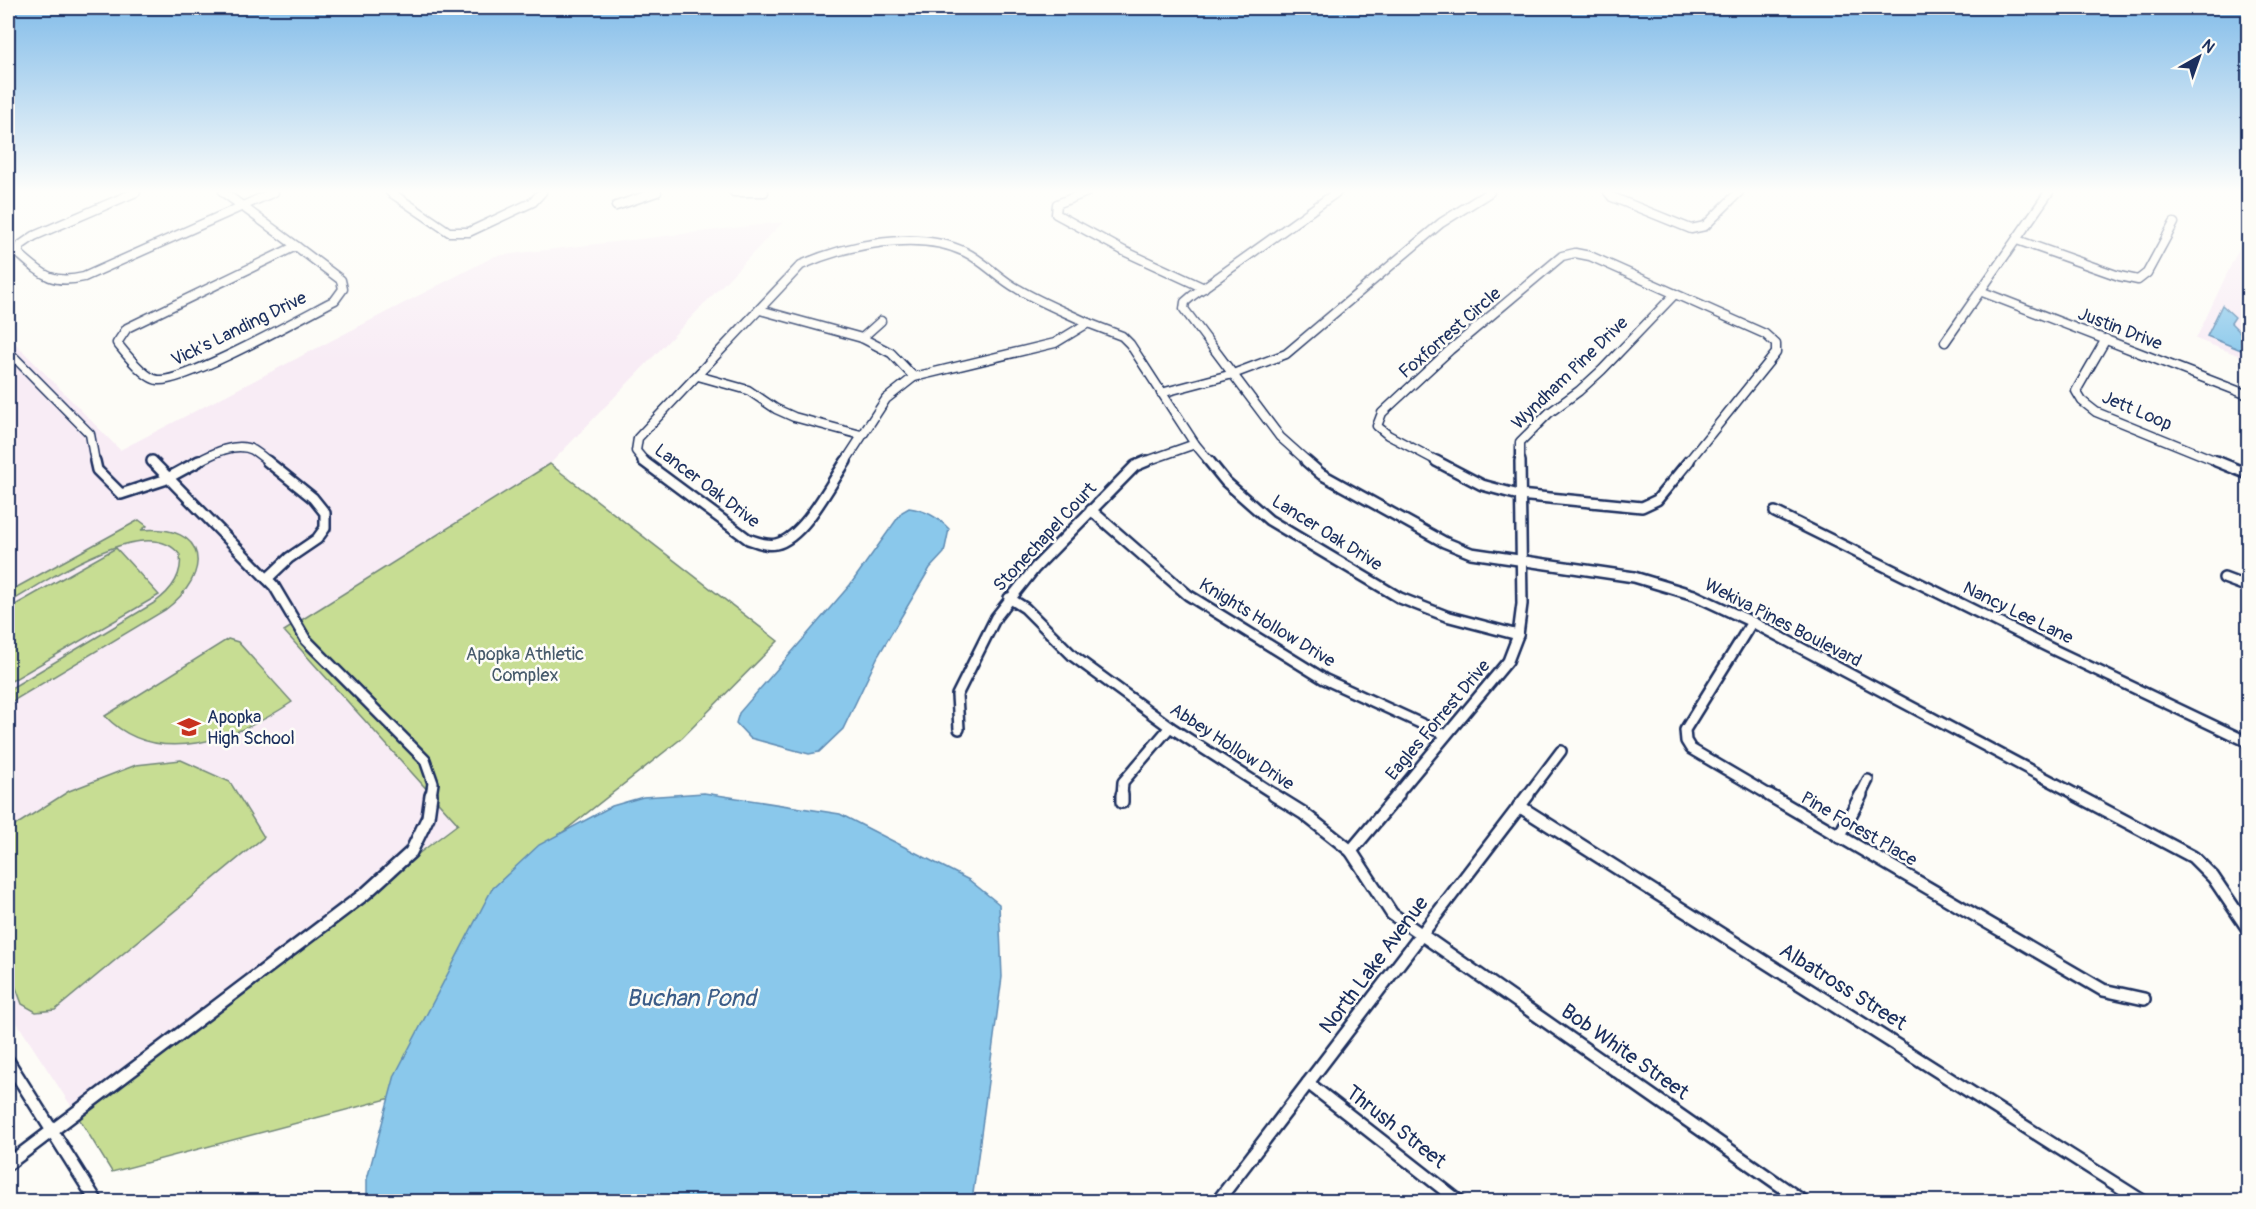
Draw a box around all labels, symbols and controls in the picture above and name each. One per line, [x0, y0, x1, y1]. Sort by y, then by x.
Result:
north arrow [2169, 27, 2229, 87]
text: N [2197, 35, 2219, 58]
street label: Foxforrest Circle [1394, 282, 1506, 384]
street label: Vick's Landing Drive [168, 286, 311, 372]
street label: Justin Drive [2075, 302, 2166, 356]
street label: Wyndham Pine Drive [1507, 311, 1633, 434]
street label: Jett Loop [2098, 386, 2176, 436]
street label: Lancer Oak Drive [650, 439, 764, 533]
street label: Stonechapel Court [988, 477, 1102, 597]
street label: Lancer Oak Drive [1267, 490, 1387, 576]
street label: Knights Hollow Drive [1195, 573, 1339, 673]
street label: Wekiva Pines Boulevard [1701, 573, 1865, 673]
street label: Nancy Lee Lane [1959, 576, 2077, 650]
park label: Apopka Athletic Complex [466, 643, 584, 687]
street label: Eagles Forrest Drive [1381, 655, 1495, 785]
street label: Abbey Hollow Drive [1166, 698, 1299, 796]
place label: Apopka High School [207, 706, 295, 750]
school or university icon: Apopka High School [176, 714, 202, 740]
street label: Pine Forest Place [1797, 786, 1921, 872]
street label: North Lake Avenue [1313, 890, 1435, 1039]
street label: Albatross Street [1774, 937, 1912, 1037]
water label: Buchan Pond [626, 984, 759, 1013]
street label: Bob White Street [1556, 998, 1695, 1106]
street label: Thrush Street [1340, 1079, 1452, 1175]

